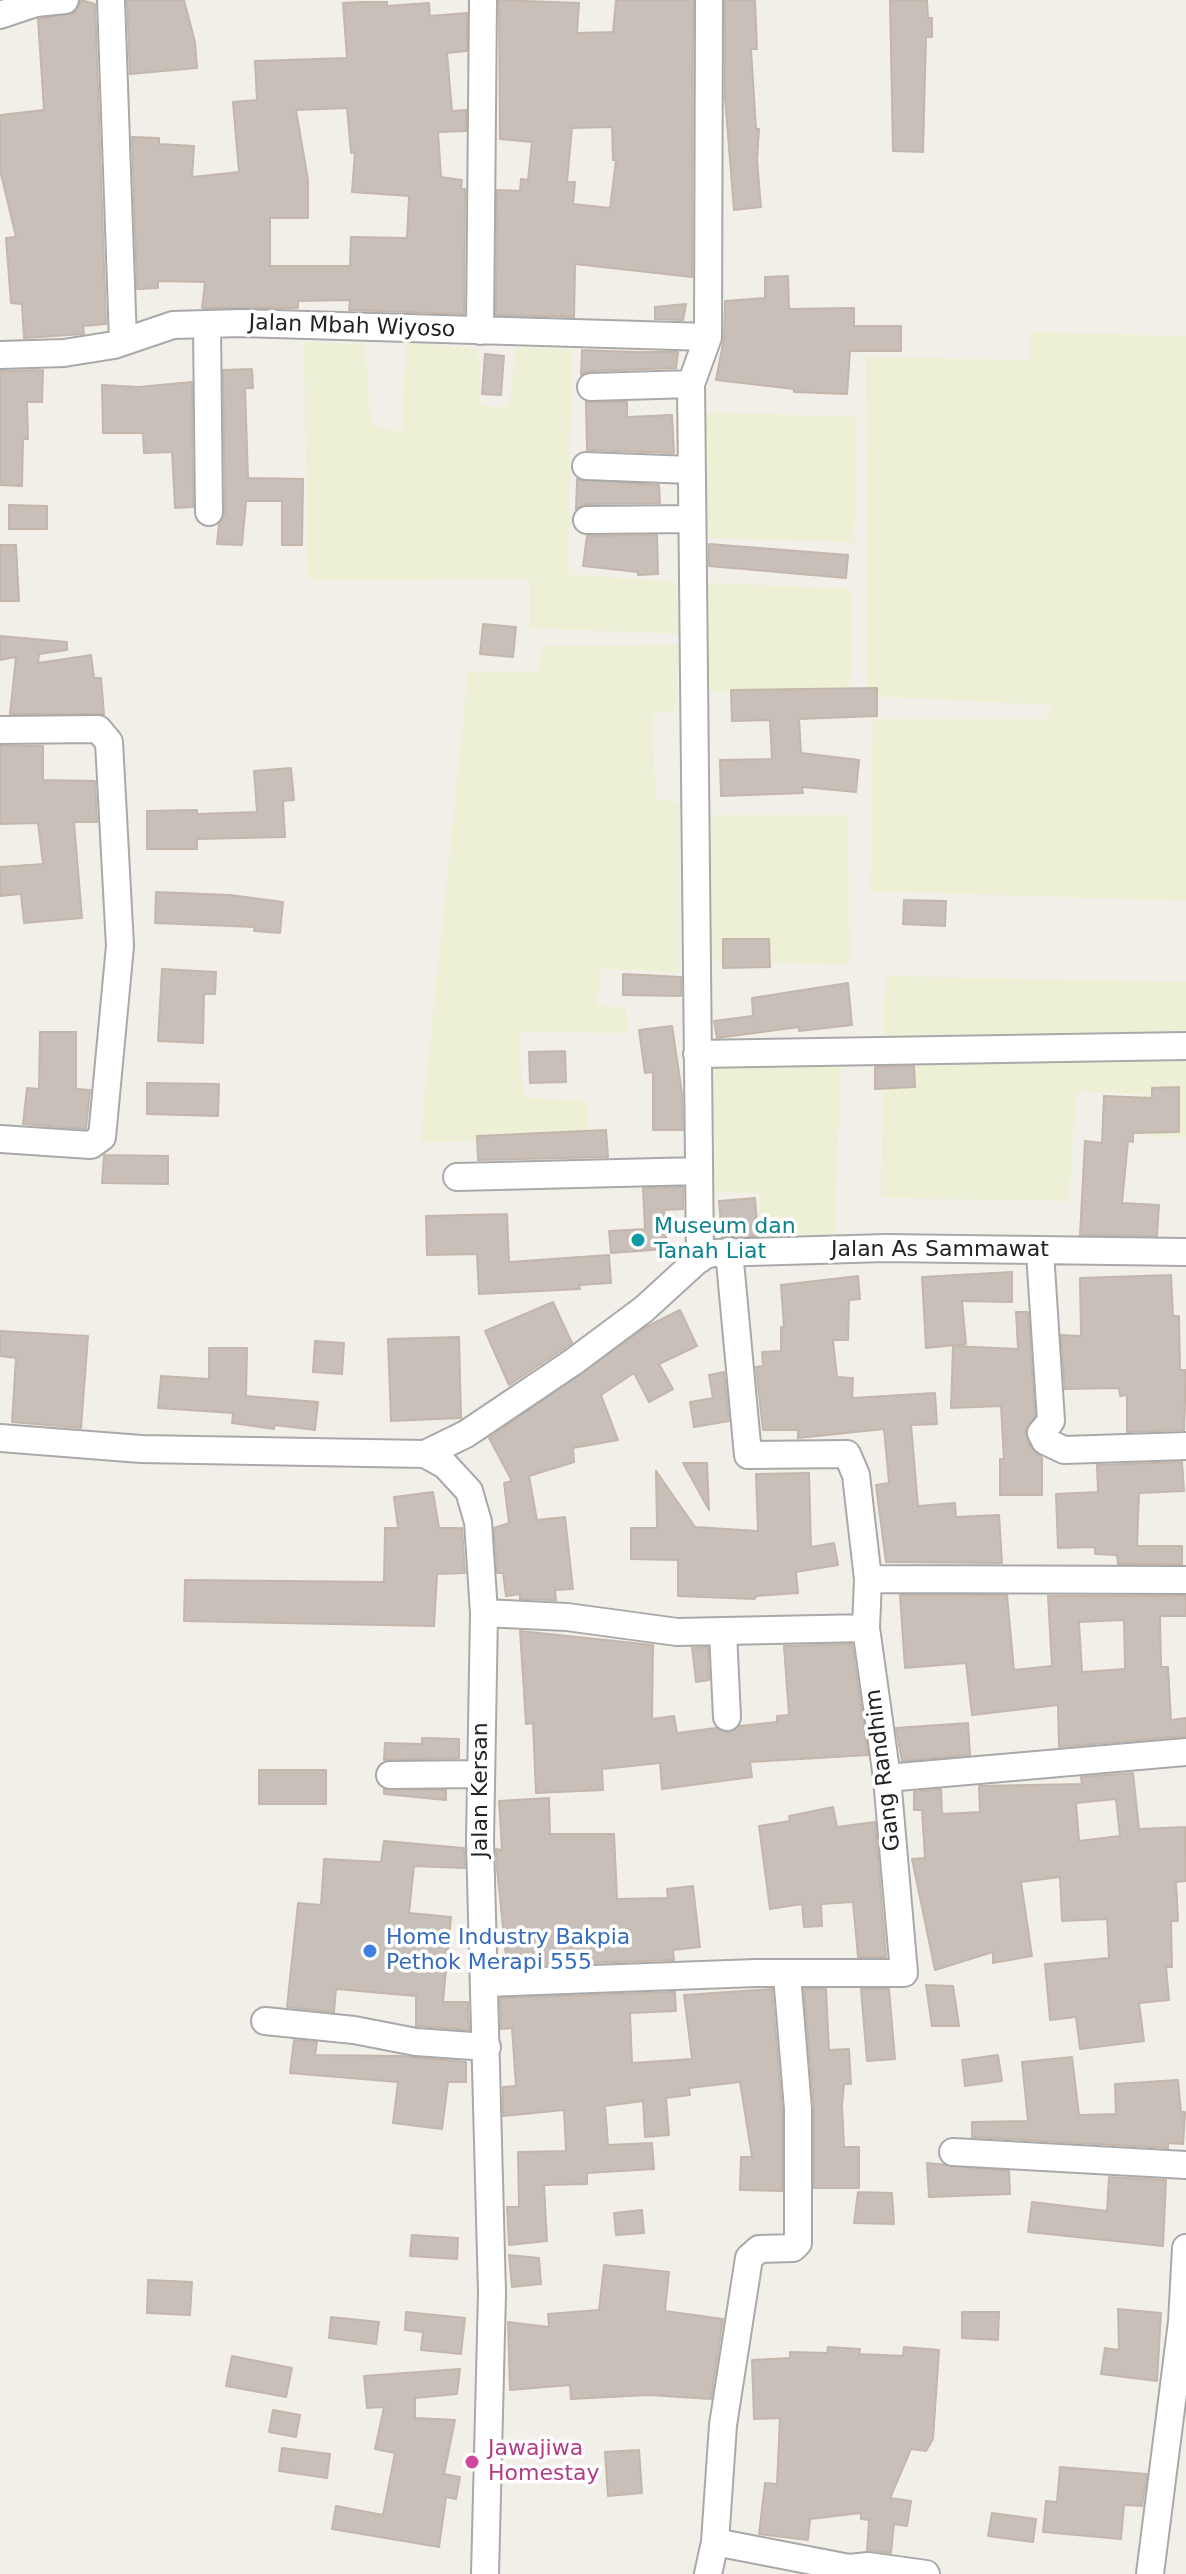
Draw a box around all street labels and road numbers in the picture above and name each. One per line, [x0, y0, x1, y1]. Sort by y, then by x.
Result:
street label: Jalan Mbah Wiyoso [248, 310, 456, 344]
street label: Jalan As Sammawat [831, 1237, 1049, 1263]
street label: Gang Randhim [861, 1687, 907, 1853]
street label: Jalan Kersan [468, 1722, 494, 1858]

